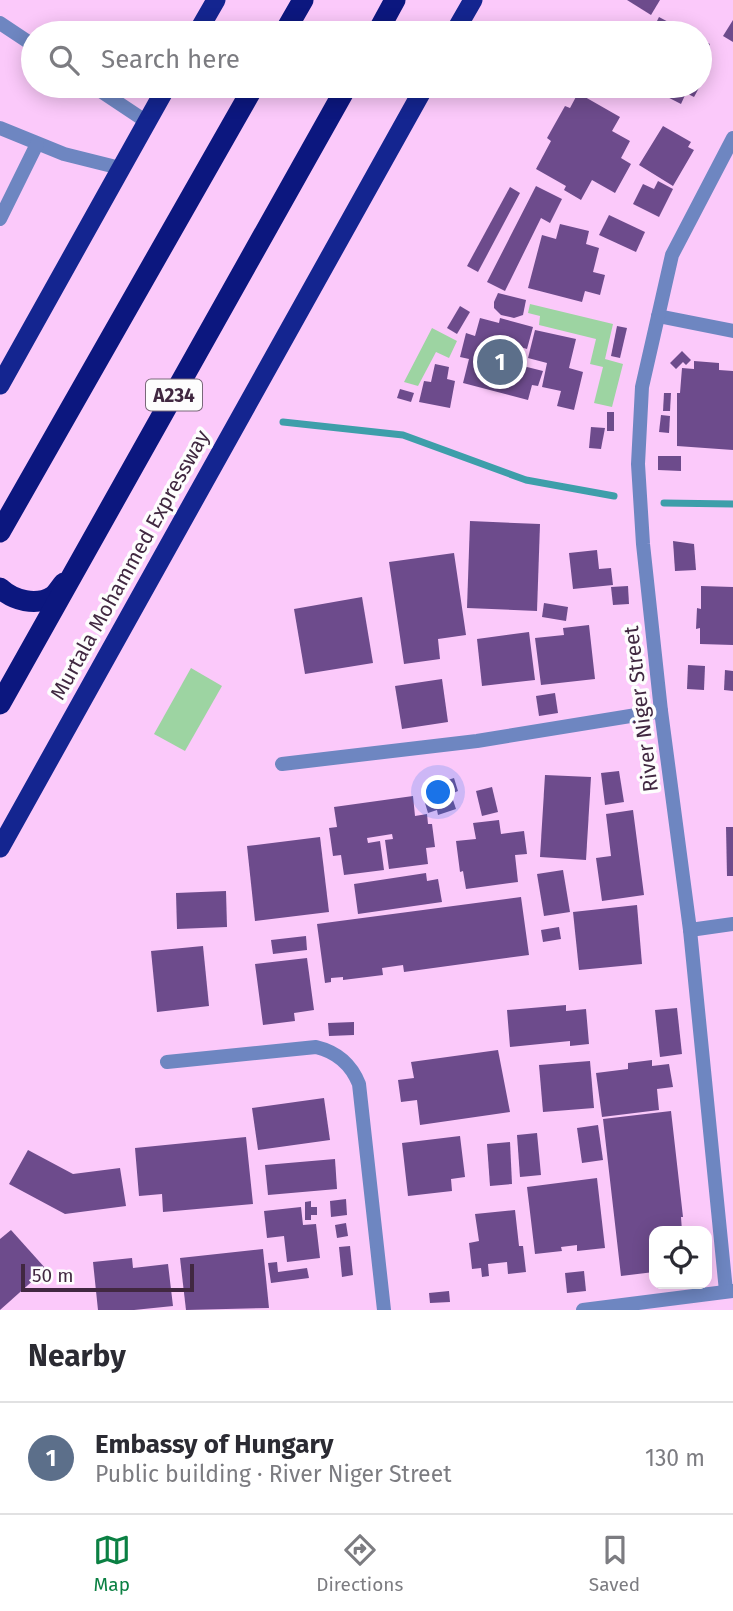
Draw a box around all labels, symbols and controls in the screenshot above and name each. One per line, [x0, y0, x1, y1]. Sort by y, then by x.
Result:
search box [21, 21, 712, 98]
icon: search [45, 41, 83, 79]
text: Search here [101, 44, 240, 75]
pin: 1 [477, 336, 523, 388]
road number: A234 [146, 380, 202, 410]
street label: Murtala Mohammed Expressway [45, 425, 216, 704]
street label: River Niger Street [618, 624, 664, 793]
your location [421, 775, 455, 809]
map controls [649, 1226, 712, 1289]
button: locate [649, 1226, 712, 1289]
scale bar [21, 1261, 194, 1293]
text: 50 m [32, 1264, 73, 1287]
text: Nearby [28, 1338, 126, 1374]
text: Embassy of Hungary [95, 1429, 333, 1460]
text: 1 [46, 1444, 56, 1472]
text: 130 m [645, 1444, 705, 1472]
text: Public building · River Niger Street [95, 1460, 451, 1488]
tab: Map [93, 1531, 131, 1596]
tab: Directions [316, 1531, 403, 1596]
tab: Saved [589, 1531, 640, 1596]

